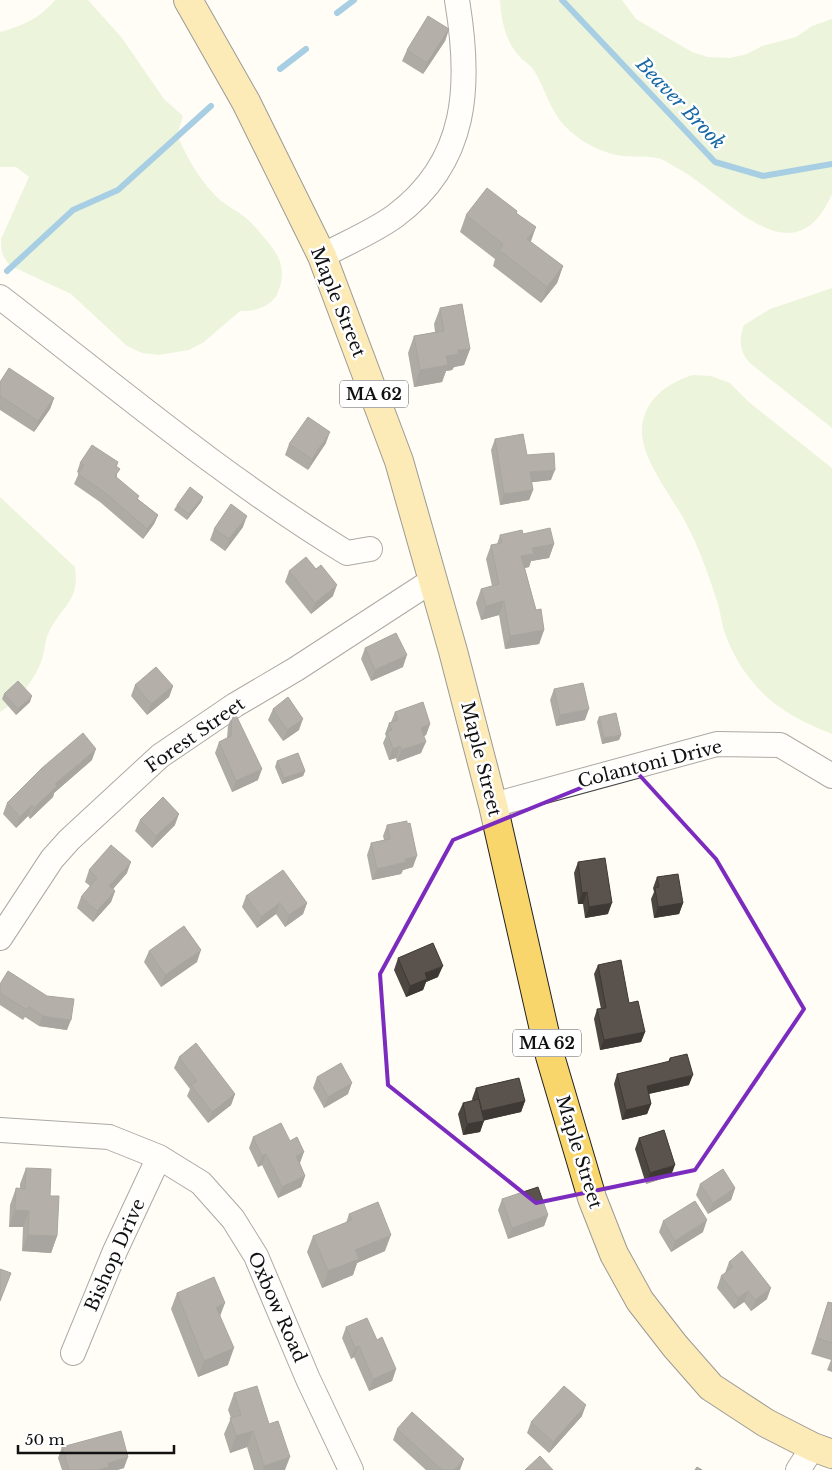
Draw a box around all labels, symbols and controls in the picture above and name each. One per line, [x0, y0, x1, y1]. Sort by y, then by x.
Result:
water label: Beaver Brook [631, 52, 730, 154]
street label: Maple Street [306, 244, 370, 361]
road number: MA 62 [340, 380, 408, 408]
street label: Forest Street [141, 693, 249, 777]
street label: Maple Street [456, 699, 506, 819]
street label: Colantoni Drive [575, 735, 725, 793]
road number: MA 62 [513, 1030, 581, 1056]
street label: Maple Street [551, 1093, 607, 1211]
street label: Bishop Drive [80, 1195, 150, 1315]
street label: Oxbow Road [243, 1248, 311, 1366]
scale bar [18, 1422, 174, 1454]
text: 50 m [25, 1430, 65, 1449]

